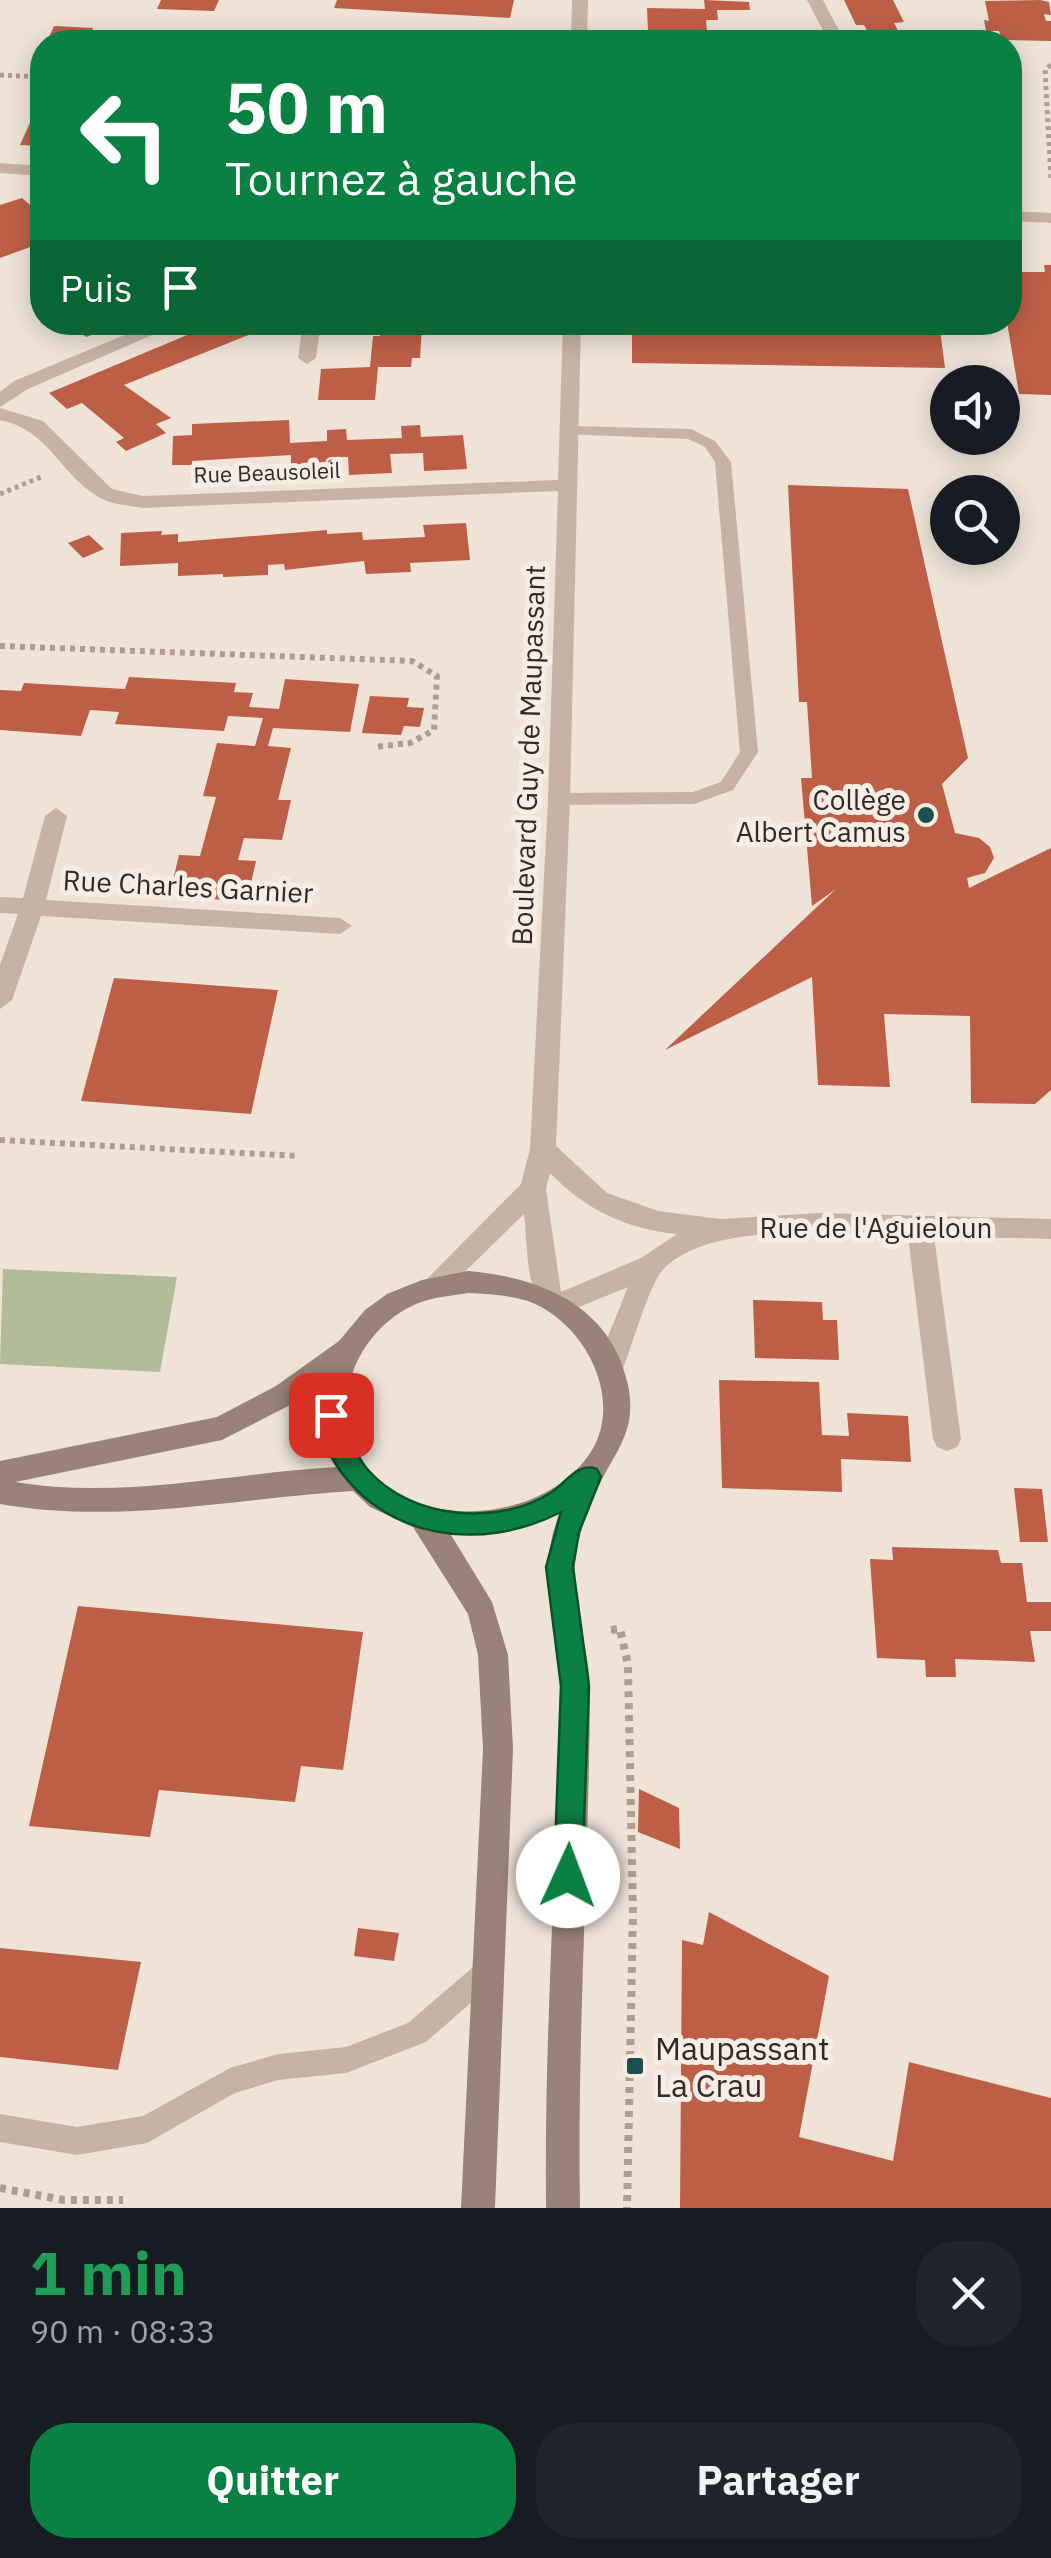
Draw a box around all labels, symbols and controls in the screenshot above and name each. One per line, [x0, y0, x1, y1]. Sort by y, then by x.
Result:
text: 50 m [225, 61, 388, 152]
icon: left [60, 70, 190, 200]
text: Tournez à gauche [225, 149, 577, 207]
icon: arrive [153, 260, 208, 315]
text: Puis [60, 263, 133, 312]
map controls [930, 365, 1020, 565]
button: sound [930, 365, 1020, 455]
street label: Rue Beausoleil [193, 455, 341, 489]
button: search [930, 475, 1020, 565]
street label: Boulevard Guy de Maupassant [503, 564, 553, 946]
place label: Collège Albert Camus [736, 781, 906, 850]
marker: Collège Albert Camus [915, 804, 937, 826]
street label: Rue Charles Garnier [62, 861, 314, 911]
street label: Rue de l'Aguieloun [759, 1209, 993, 1246]
pin [289, 1373, 374, 1458]
icon: arrive [304, 1388, 359, 1443]
position arrow [516, 1824, 620, 1928]
place label: Maupassant La Crau [655, 2027, 829, 2106]
marker: Maupassant La Crau [624, 2055, 646, 2077]
text: 1 min [30, 2233, 187, 2312]
button: close [916, 2241, 1021, 2346]
text: 90 m · 08:33 [30, 2310, 216, 2352]
button: Quitter [30, 2423, 516, 2538]
button: Partager [536, 2423, 1021, 2538]

